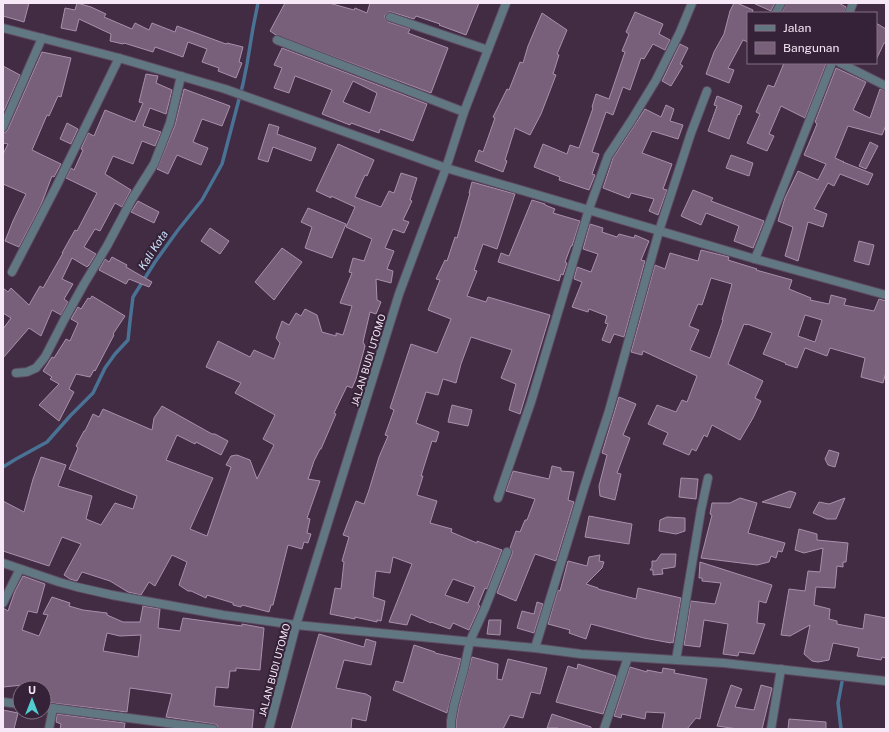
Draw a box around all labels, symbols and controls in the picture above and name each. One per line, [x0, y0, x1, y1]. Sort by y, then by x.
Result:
legend [747, 12, 877, 64]
text: Jalan [783, 21, 812, 35]
text: Bangunan [783, 41, 839, 55]
water label: Kali Kota [136, 228, 170, 272]
street label: JALAN BUDI UTOMO [348, 312, 388, 408]
street label: JALAN BUDI UTOMO [256, 622, 292, 718]
north arrow [12, 680, 52, 720]
text: U [28, 684, 36, 696]

